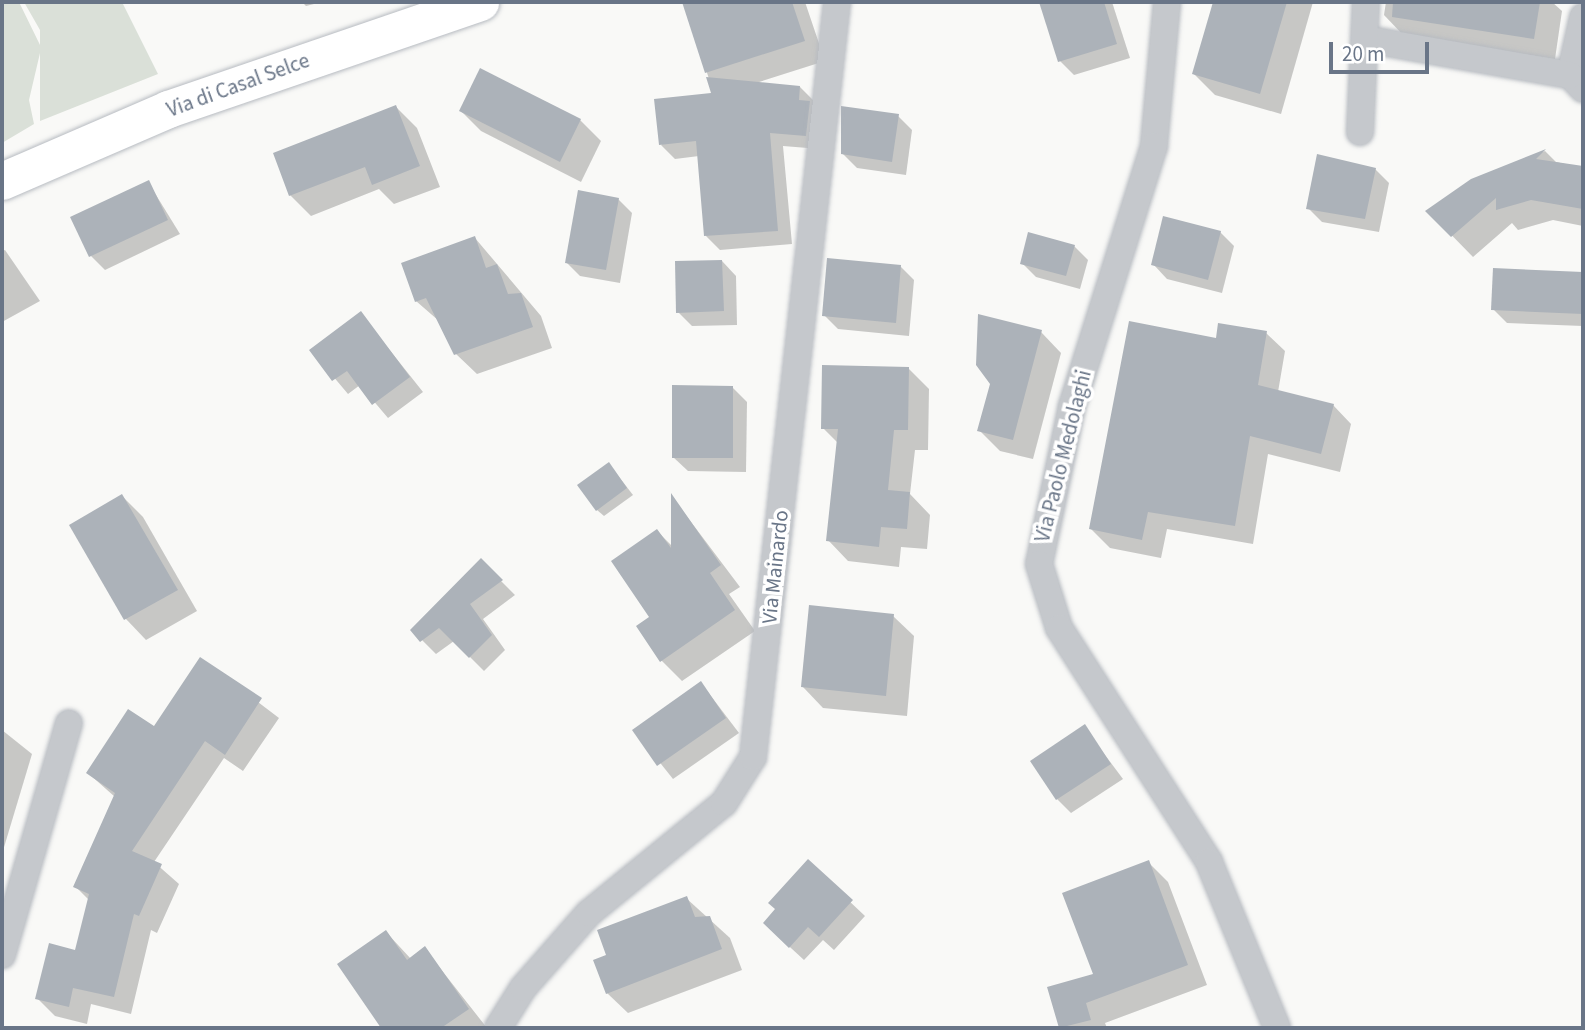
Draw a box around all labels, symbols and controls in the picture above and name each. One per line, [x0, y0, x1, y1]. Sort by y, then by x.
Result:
scale bar [1333, 28, 1433, 72]
text: 20 m [1342, 39, 1384, 69]
street label: Via di Casal Selce [163, 48, 313, 122]
street label: Via Paolo Medolaghi [1029, 367, 1097, 545]
street label: Via Mainardo [757, 509, 793, 625]

